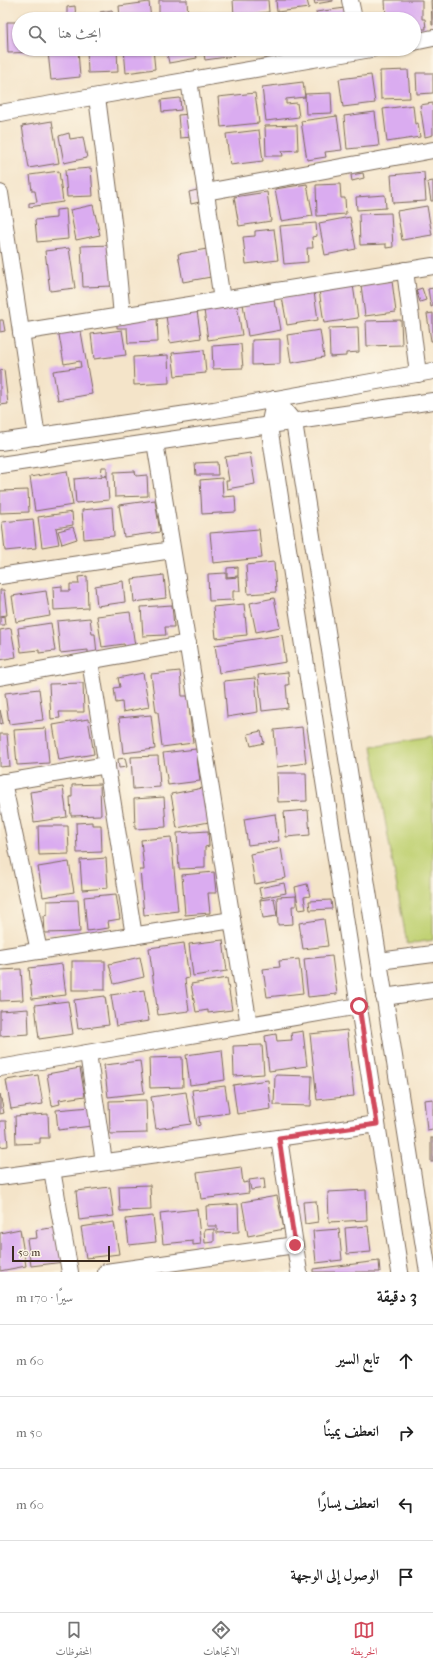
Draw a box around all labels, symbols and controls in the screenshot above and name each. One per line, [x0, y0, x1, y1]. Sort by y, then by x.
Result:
search box [12, 12, 421, 56]
icon: search [26, 23, 48, 45]
text: ابحث هنا [58, 24, 101, 42]
route start [350, 997, 368, 1015]
route end [286, 1236, 304, 1254]
scale bar [12, 1244, 110, 1263]
text: 50 m [18, 1246, 40, 1259]
text: 3 دقيقة [377, 1286, 417, 1306]
text: سيرًا · 170 m [16, 1290, 73, 1305]
text: تابع السير [337, 1350, 379, 1368]
icon: ahead [395, 1350, 417, 1372]
text: 60 m [16, 1353, 44, 1368]
text: انعطف يمينًا [324, 1422, 379, 1440]
icon: right [395, 1422, 417, 1444]
text: 50 m [16, 1425, 42, 1440]
text: انعطف يسارًا [318, 1494, 379, 1512]
icon: left [395, 1494, 417, 1516]
text: 60 m [16, 1497, 44, 1512]
text: الوصول إلى الوجهة [290, 1566, 379, 1584]
icon: arrive [395, 1566, 417, 1588]
tab: المحفوظات [56, 1619, 92, 1662]
tab: الاتجاهات [203, 1619, 240, 1662]
tab: الخريطة [351, 1619, 377, 1662]

